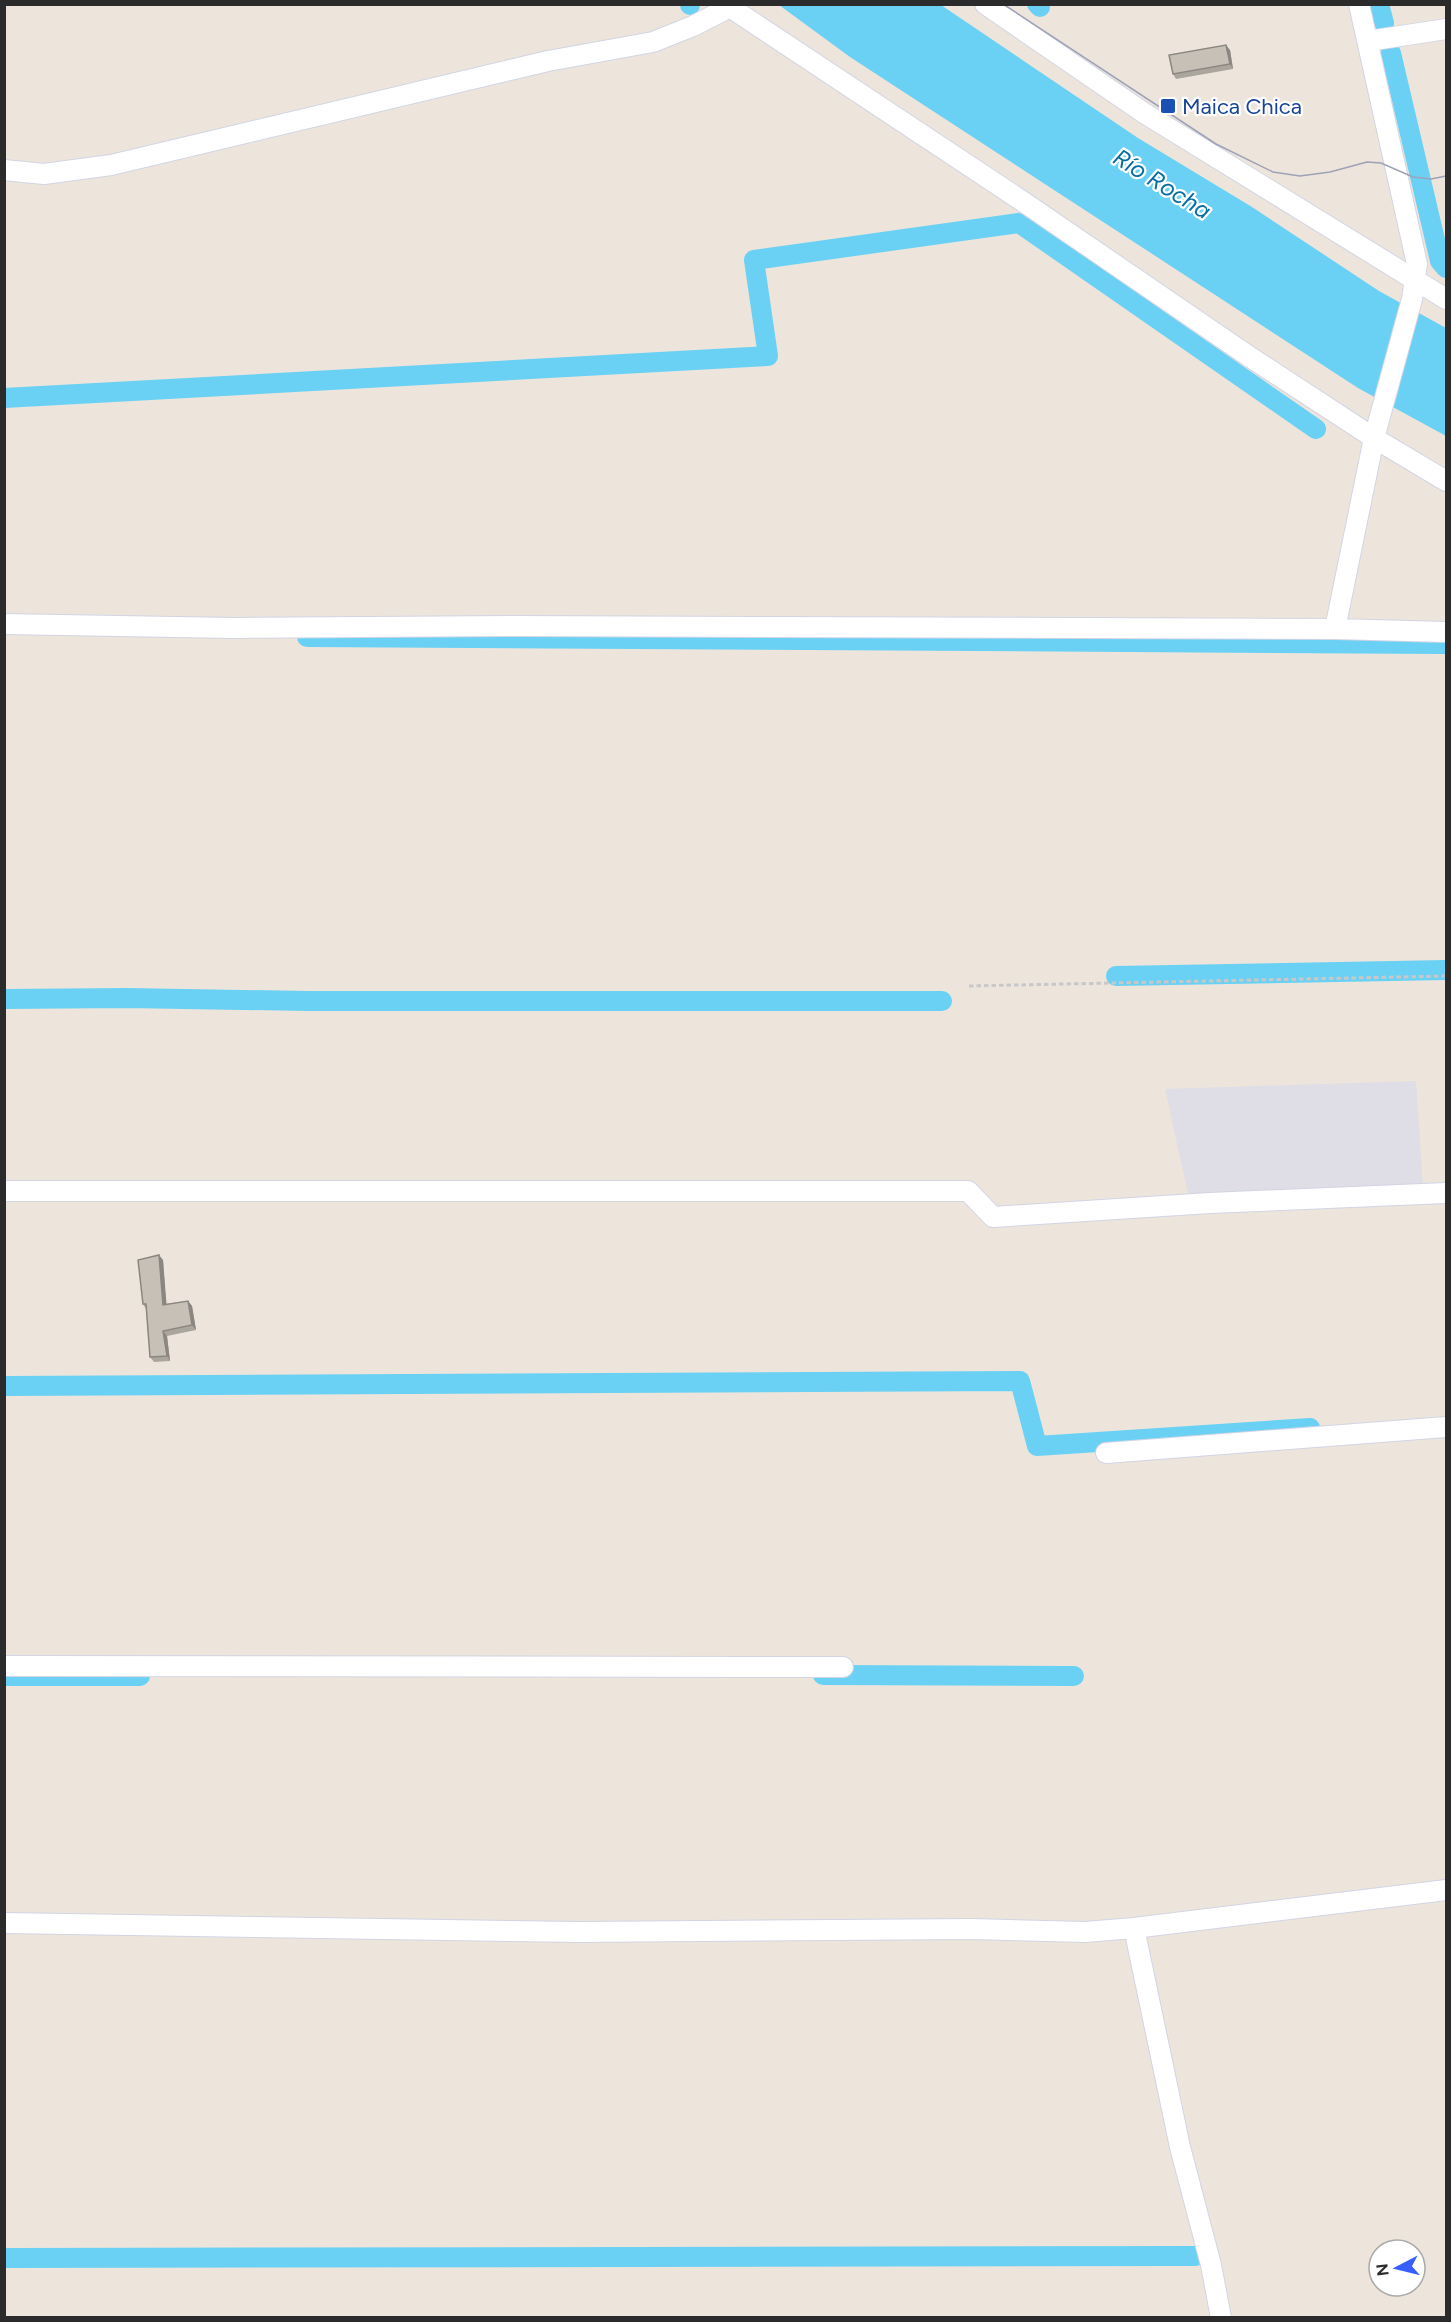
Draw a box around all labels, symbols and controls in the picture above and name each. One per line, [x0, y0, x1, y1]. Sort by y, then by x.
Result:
place label: Maica Chica [1182, 93, 1302, 120]
marker: Maica Chica [1159, 97, 1177, 115]
water label: Río Rocha [1108, 142, 1217, 225]
north arrow [1367, 2238, 1427, 2298]
text: N [1372, 2262, 1393, 2277]

